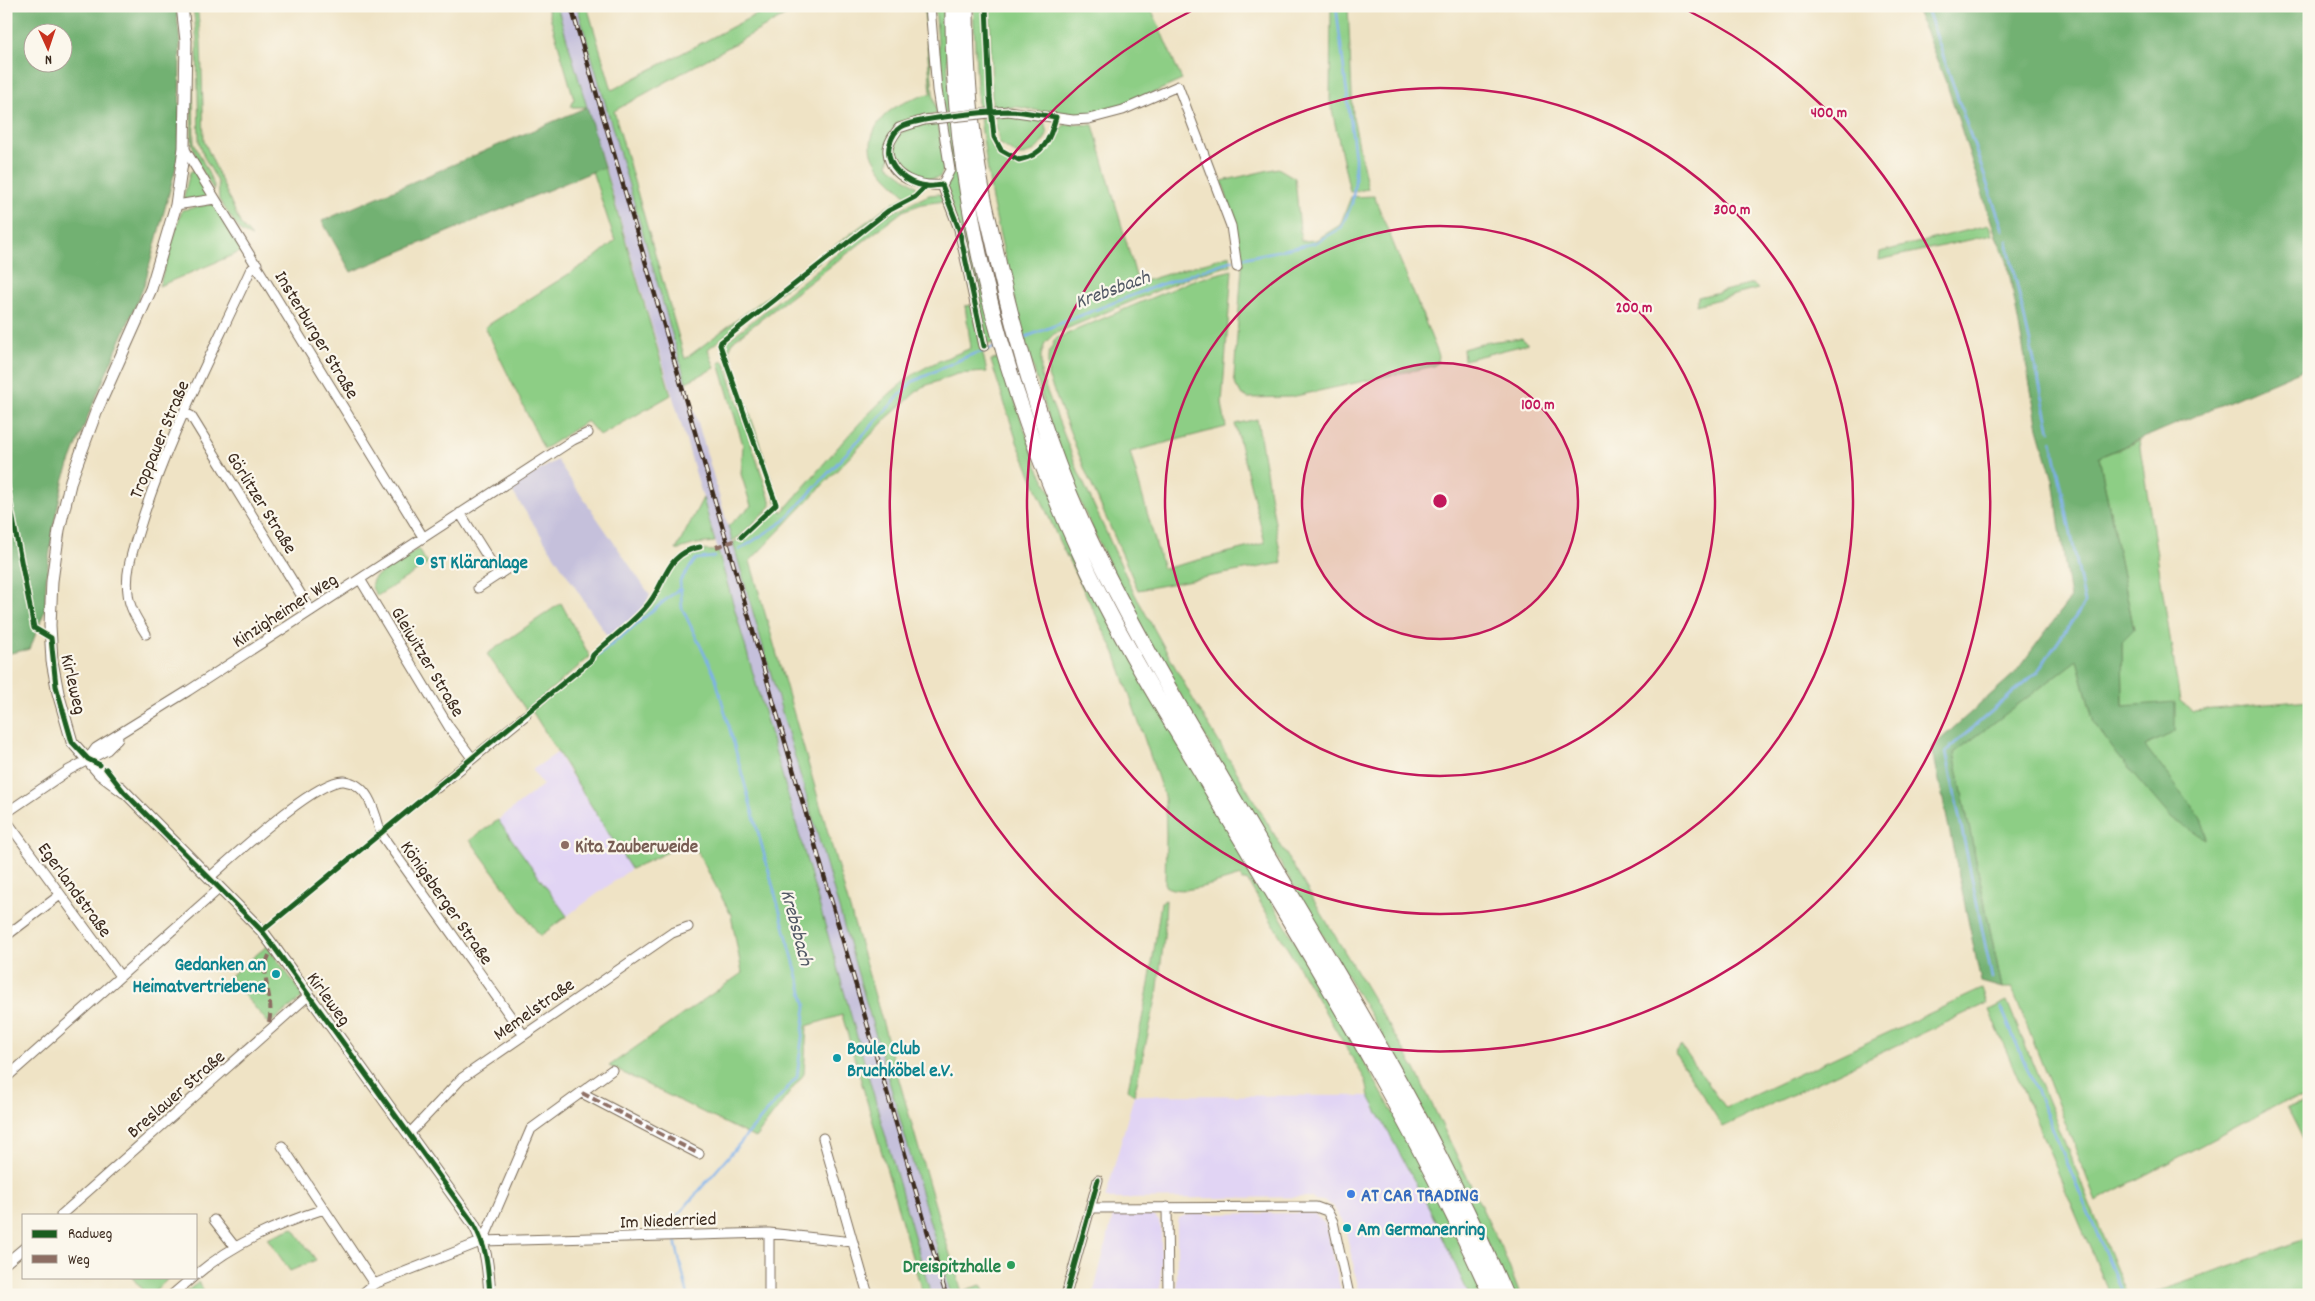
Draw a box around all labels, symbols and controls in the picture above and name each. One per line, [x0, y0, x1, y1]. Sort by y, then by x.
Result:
north arrow [22, 22, 72, 72]
text: N [45, 49, 53, 69]
text: 400 m [1811, 103, 1847, 125]
text: 300 m [1714, 200, 1750, 222]
water label: Krebsbach [1072, 264, 1155, 317]
street label: Insterburger Straße [266, 267, 364, 405]
text: 200 m [1616, 298, 1652, 320]
street label: Troppauer Straße [124, 377, 198, 504]
text: 100 m [1521, 395, 1555, 417]
street label: Görlitzer Straße [218, 448, 302, 560]
centre of rings [1431, 492, 1449, 510]
place label: ST Kläranlage [430, 551, 528, 578]
marker: ST Kläranlage [414, 555, 426, 567]
street label: Kinzigheimer Weg [228, 568, 344, 656]
street label: Gleiwitzer Straße [382, 603, 470, 723]
street label: Kirleweg [52, 652, 92, 718]
place label: Kita Zauberweide [575, 835, 698, 862]
street label: Königsberger Straße [392, 836, 498, 972]
street label: Egerlandstraße [29, 838, 117, 944]
marker: Kita Zauberweide [559, 839, 571, 851]
water label: Krebsbach [772, 887, 819, 970]
place label: Gedanken an Heimatvertriebene [133, 953, 266, 1002]
street label: Kirleweg [298, 967, 356, 1033]
marker: Gedanken an Heimatvertriebene [270, 968, 282, 980]
street label: Memelstraße [489, 973, 581, 1049]
place label: Boule Club Bruchköbel e.V. [847, 1037, 953, 1086]
street label: Breslauer Straße [122, 1045, 232, 1146]
marker: Boule Club Bruchköbel e.V. [831, 1052, 843, 1064]
place label: AT CAR TRADING [1361, 1184, 1479, 1211]
marker: AT CAR TRADING [1345, 1188, 1357, 1200]
street label: Im Niederried [619, 1207, 717, 1238]
legend [22, 1214, 198, 1278]
place label: Am Germanenring [1357, 1218, 1485, 1245]
marker: Am Germanenring [1341, 1222, 1353, 1234]
text: Radweg [68, 1224, 112, 1246]
text: Weg [68, 1250, 90, 1272]
place label: Dreispitzhalle [903, 1255, 1001, 1282]
marker: Dreispitzhalle [1005, 1259, 1017, 1271]

